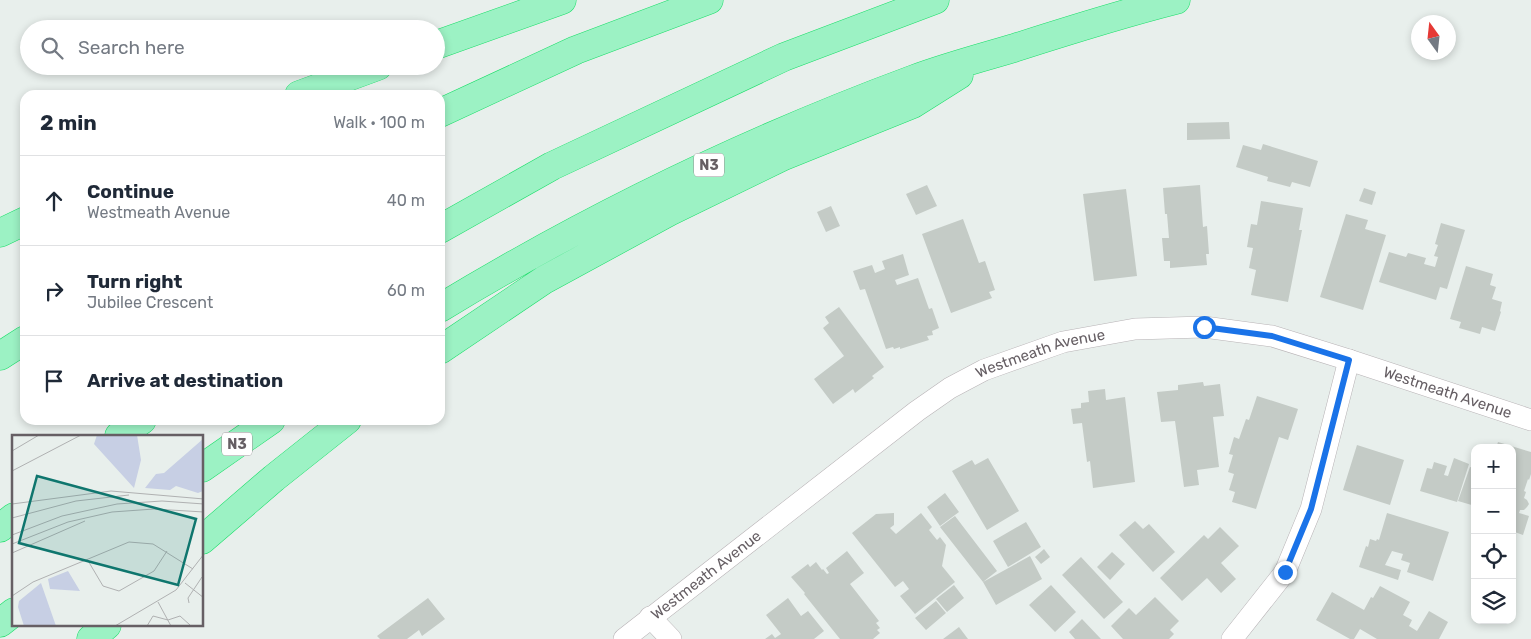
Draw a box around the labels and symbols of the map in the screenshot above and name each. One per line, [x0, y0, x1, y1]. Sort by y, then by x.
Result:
north arrow [1411, 15, 1456, 60]
road number: N3 [694, 154, 724, 176]
route start [1193, 316, 1216, 339]
street label: Westmeath Avenue [973, 326, 1106, 382]
street label: Westmeath Avenue [1381, 363, 1514, 422]
road number: N3 [222, 432, 252, 456]
inset map [12, 435, 204, 626]
street label: Westmeath Avenue [647, 527, 765, 624]
route end [1274, 561, 1297, 584]

